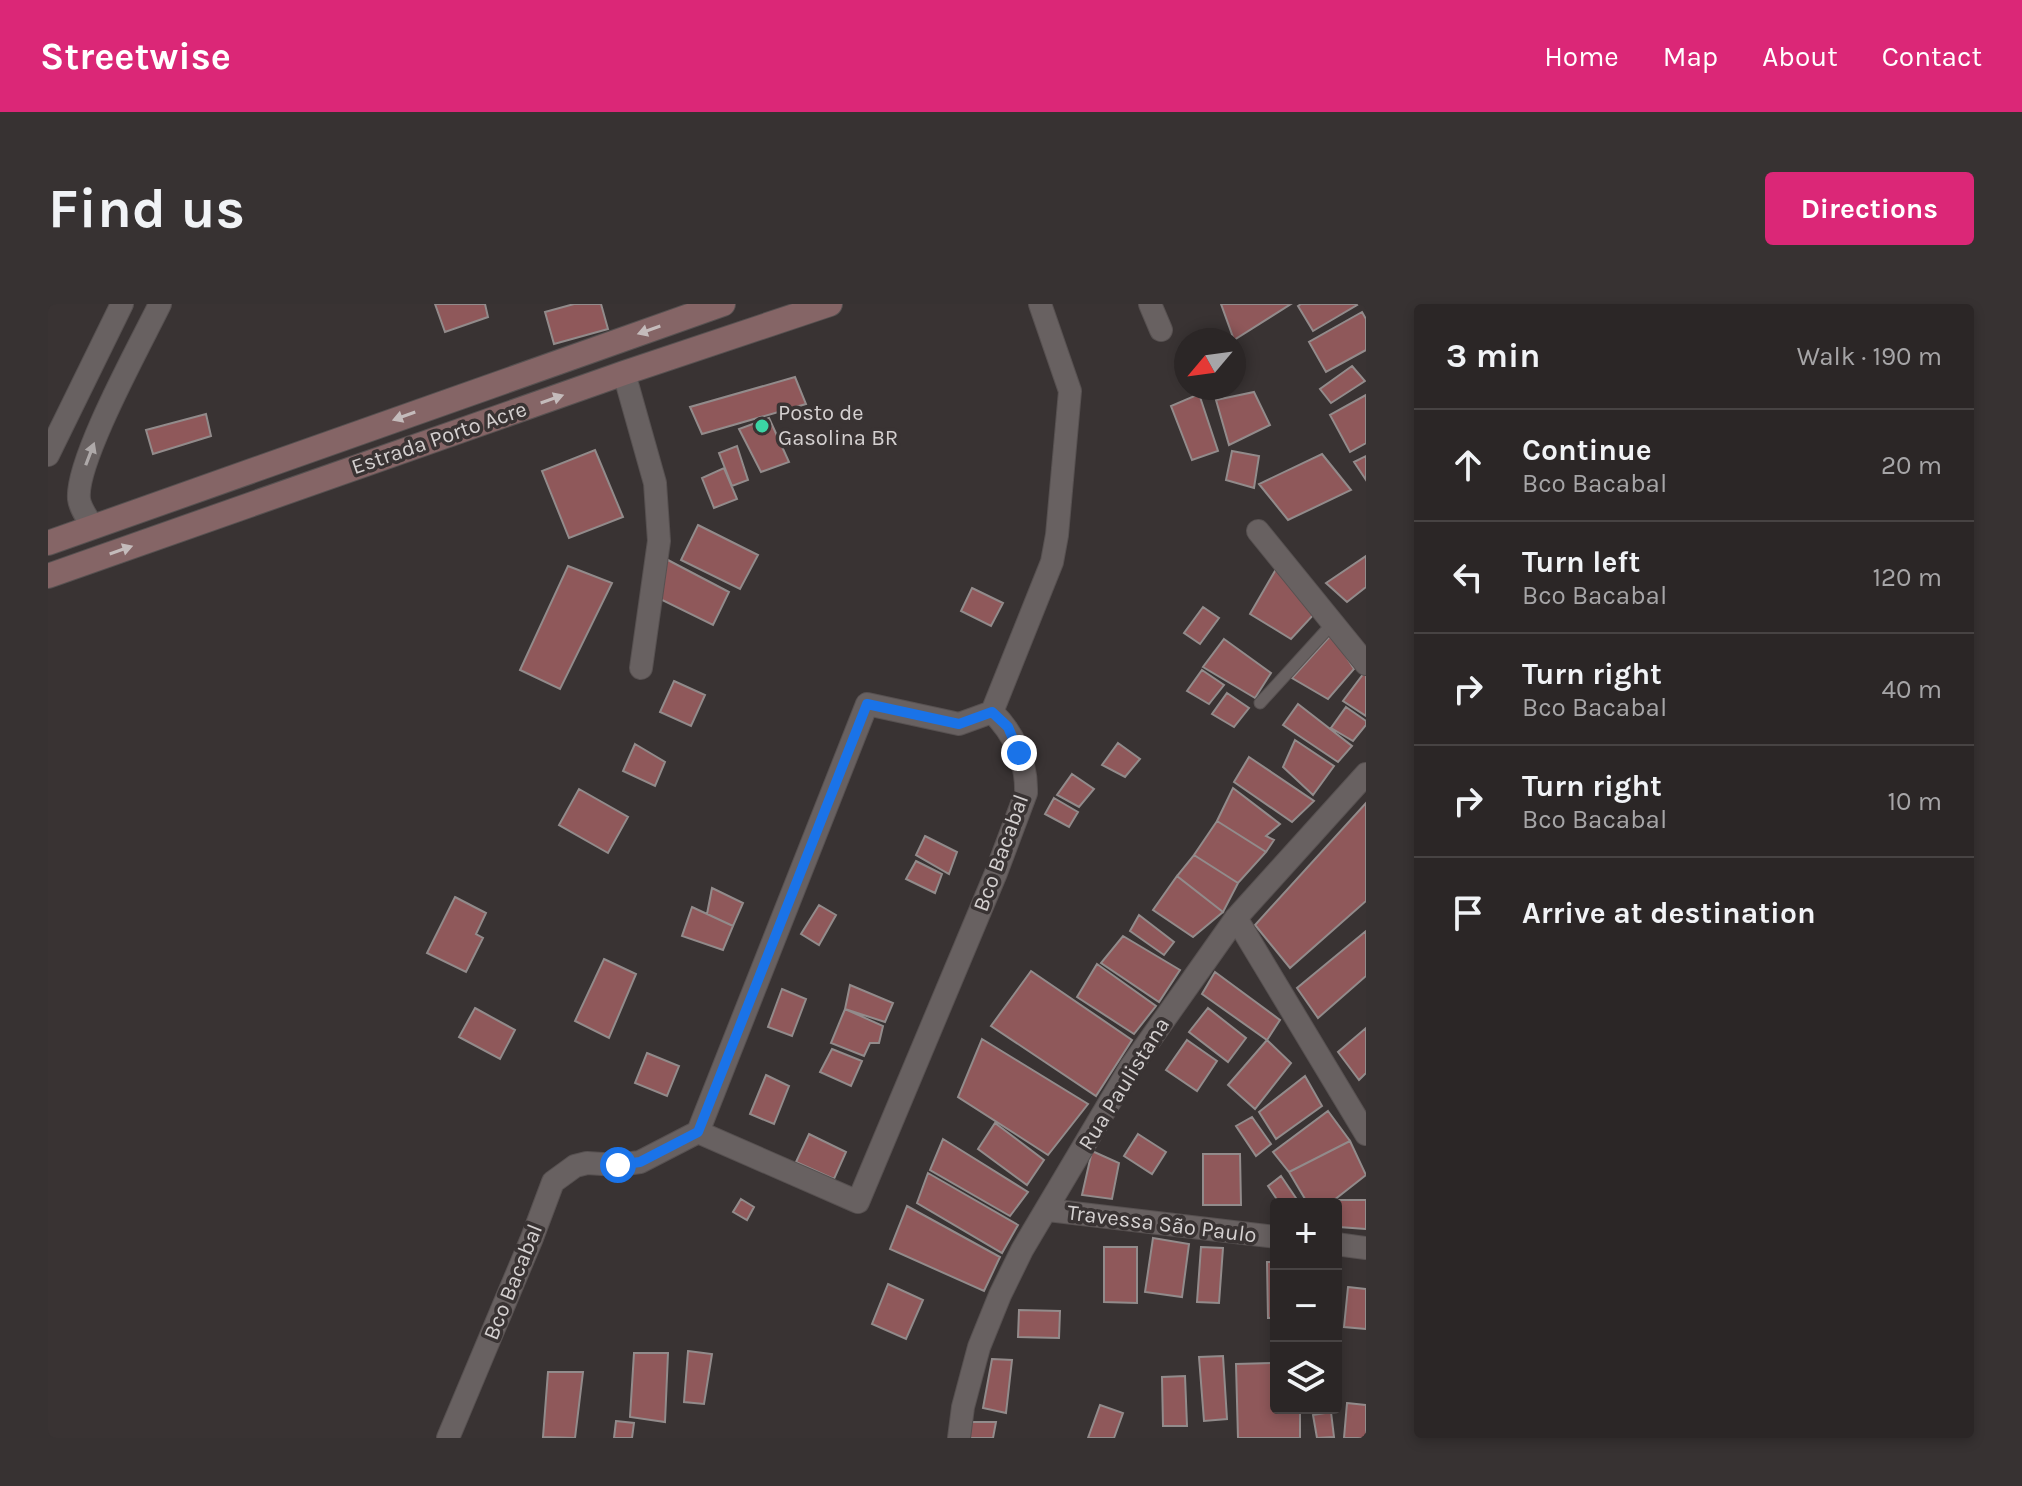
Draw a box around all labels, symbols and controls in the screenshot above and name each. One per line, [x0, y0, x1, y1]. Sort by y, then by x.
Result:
text: Streetwise [40, 34, 231, 79]
text: Home [1544, 40, 1619, 73]
text: Map [1663, 40, 1718, 73]
text: About [1762, 40, 1838, 73]
text: Contact [1882, 40, 1982, 73]
button: Directions [1765, 172, 1974, 245]
text: Find us [48, 176, 245, 241]
one-way arrow [637, 324, 661, 336]
north arrow [1174, 328, 1246, 400]
text: 3 min [1446, 336, 1540, 376]
text: Walk · 190 m [1797, 341, 1942, 372]
one-way arrow [540, 392, 564, 404]
street label: Estrada Porto Acre [348, 396, 530, 480]
place label: Posto de Gasolina BR [778, 400, 898, 451]
one-way arrow [392, 410, 416, 423]
marker: Posto de Gasolina BR [753, 417, 771, 435]
text: Continue [1522, 432, 1652, 468]
one-way arrow [84, 442, 97, 466]
icon: ahead [1446, 443, 1490, 487]
text: 20 m [1881, 450, 1942, 481]
text: Bco Bacabal [1522, 468, 1667, 499]
one-way arrow [110, 543, 134, 556]
text: Turn left [1522, 544, 1640, 580]
icon: left [1446, 555, 1490, 599]
text: 120 m [1872, 562, 1942, 593]
text: Bco Bacabal [1522, 580, 1667, 611]
text: Turn right [1522, 656, 1662, 692]
icon: right [1446, 667, 1490, 711]
text: 40 m [1882, 674, 1942, 705]
text: Bco Bacabal [1522, 692, 1667, 723]
route end [1001, 735, 1037, 771]
text: Turn right [1522, 768, 1662, 804]
icon: right [1446, 779, 1490, 823]
text: 10 m [1887, 786, 1942, 817]
street label: Bco Bacabal [968, 791, 1034, 915]
text: Bco Bacabal [1522, 804, 1667, 835]
icon: arrive [1446, 891, 1490, 935]
text: Arrive at destination [1522, 895, 1816, 931]
street label: Rua Paulistana [1073, 1013, 1175, 1155]
route start [600, 1147, 636, 1183]
map controls [1270, 1198, 1342, 1414]
button: + [1270, 1198, 1342, 1270]
street label: Travessa São Paulo [1066, 1199, 1258, 1249]
street label: Bco Bacabal [478, 1220, 548, 1344]
button: − [1270, 1270, 1342, 1342]
button: layers [1270, 1342, 1342, 1414]

